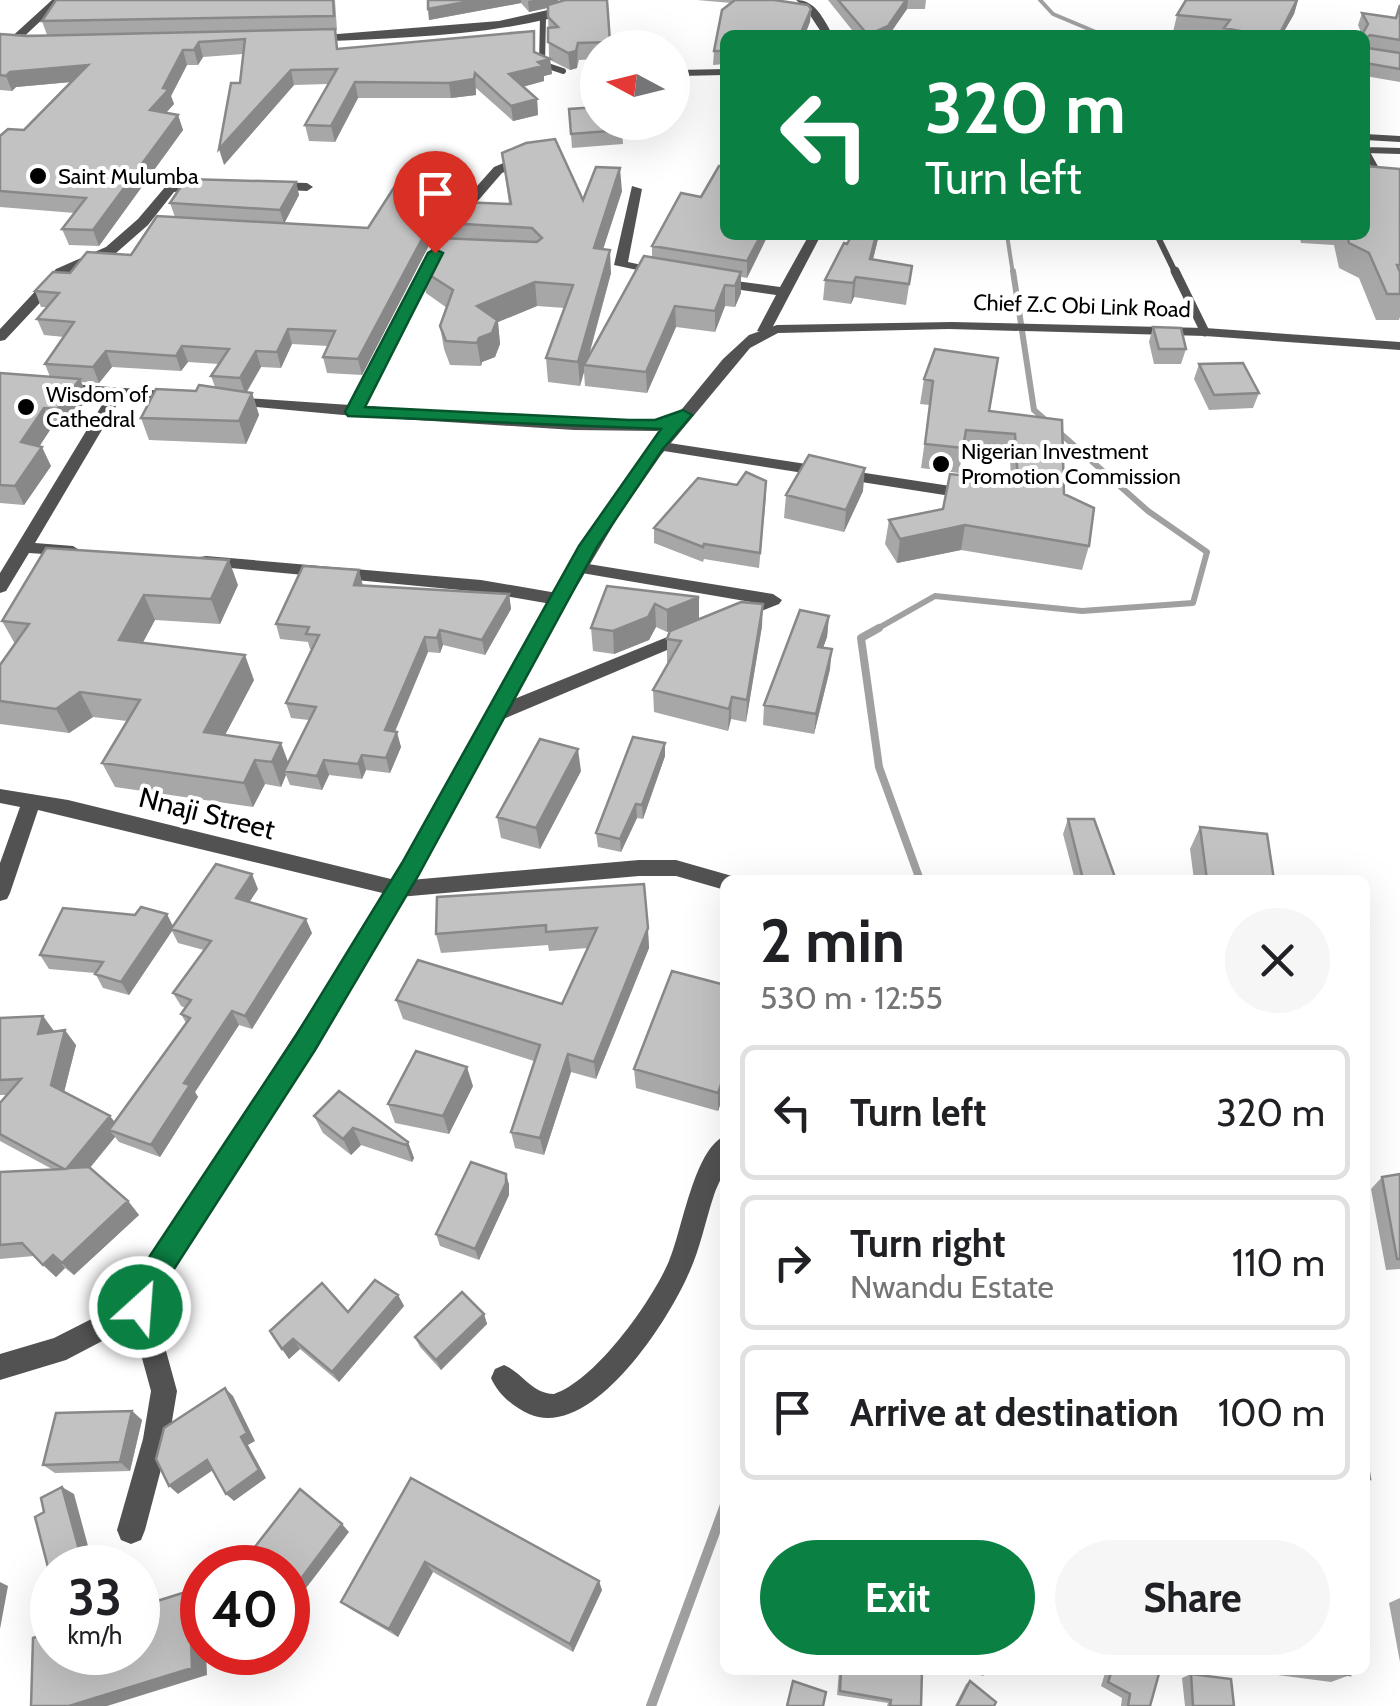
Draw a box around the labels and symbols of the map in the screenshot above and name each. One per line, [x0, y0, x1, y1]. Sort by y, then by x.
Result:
north arrow [580, 30, 690, 140]
pin [393, 151, 478, 254]
place label: Saint Mulumba [58, 163, 199, 190]
marker: Saint Mulumba [27, 165, 49, 187]
street label: Chief Z.C Obi Link Road [973, 289, 1191, 323]
place label: Wisdom of Cathedral [46, 381, 148, 433]
marker: Wisdom of Cathedral [15, 396, 37, 418]
place label: Nigerian Investment Promotion Commission [961, 438, 1181, 490]
marker: Nigerian Investment Promotion Commission [930, 453, 952, 475]
street label: Nnaji Street [136, 780, 278, 846]
position arrow [88, 1255, 192, 1359]
speed limit sign: 40 [180, 1545, 310, 1675]

